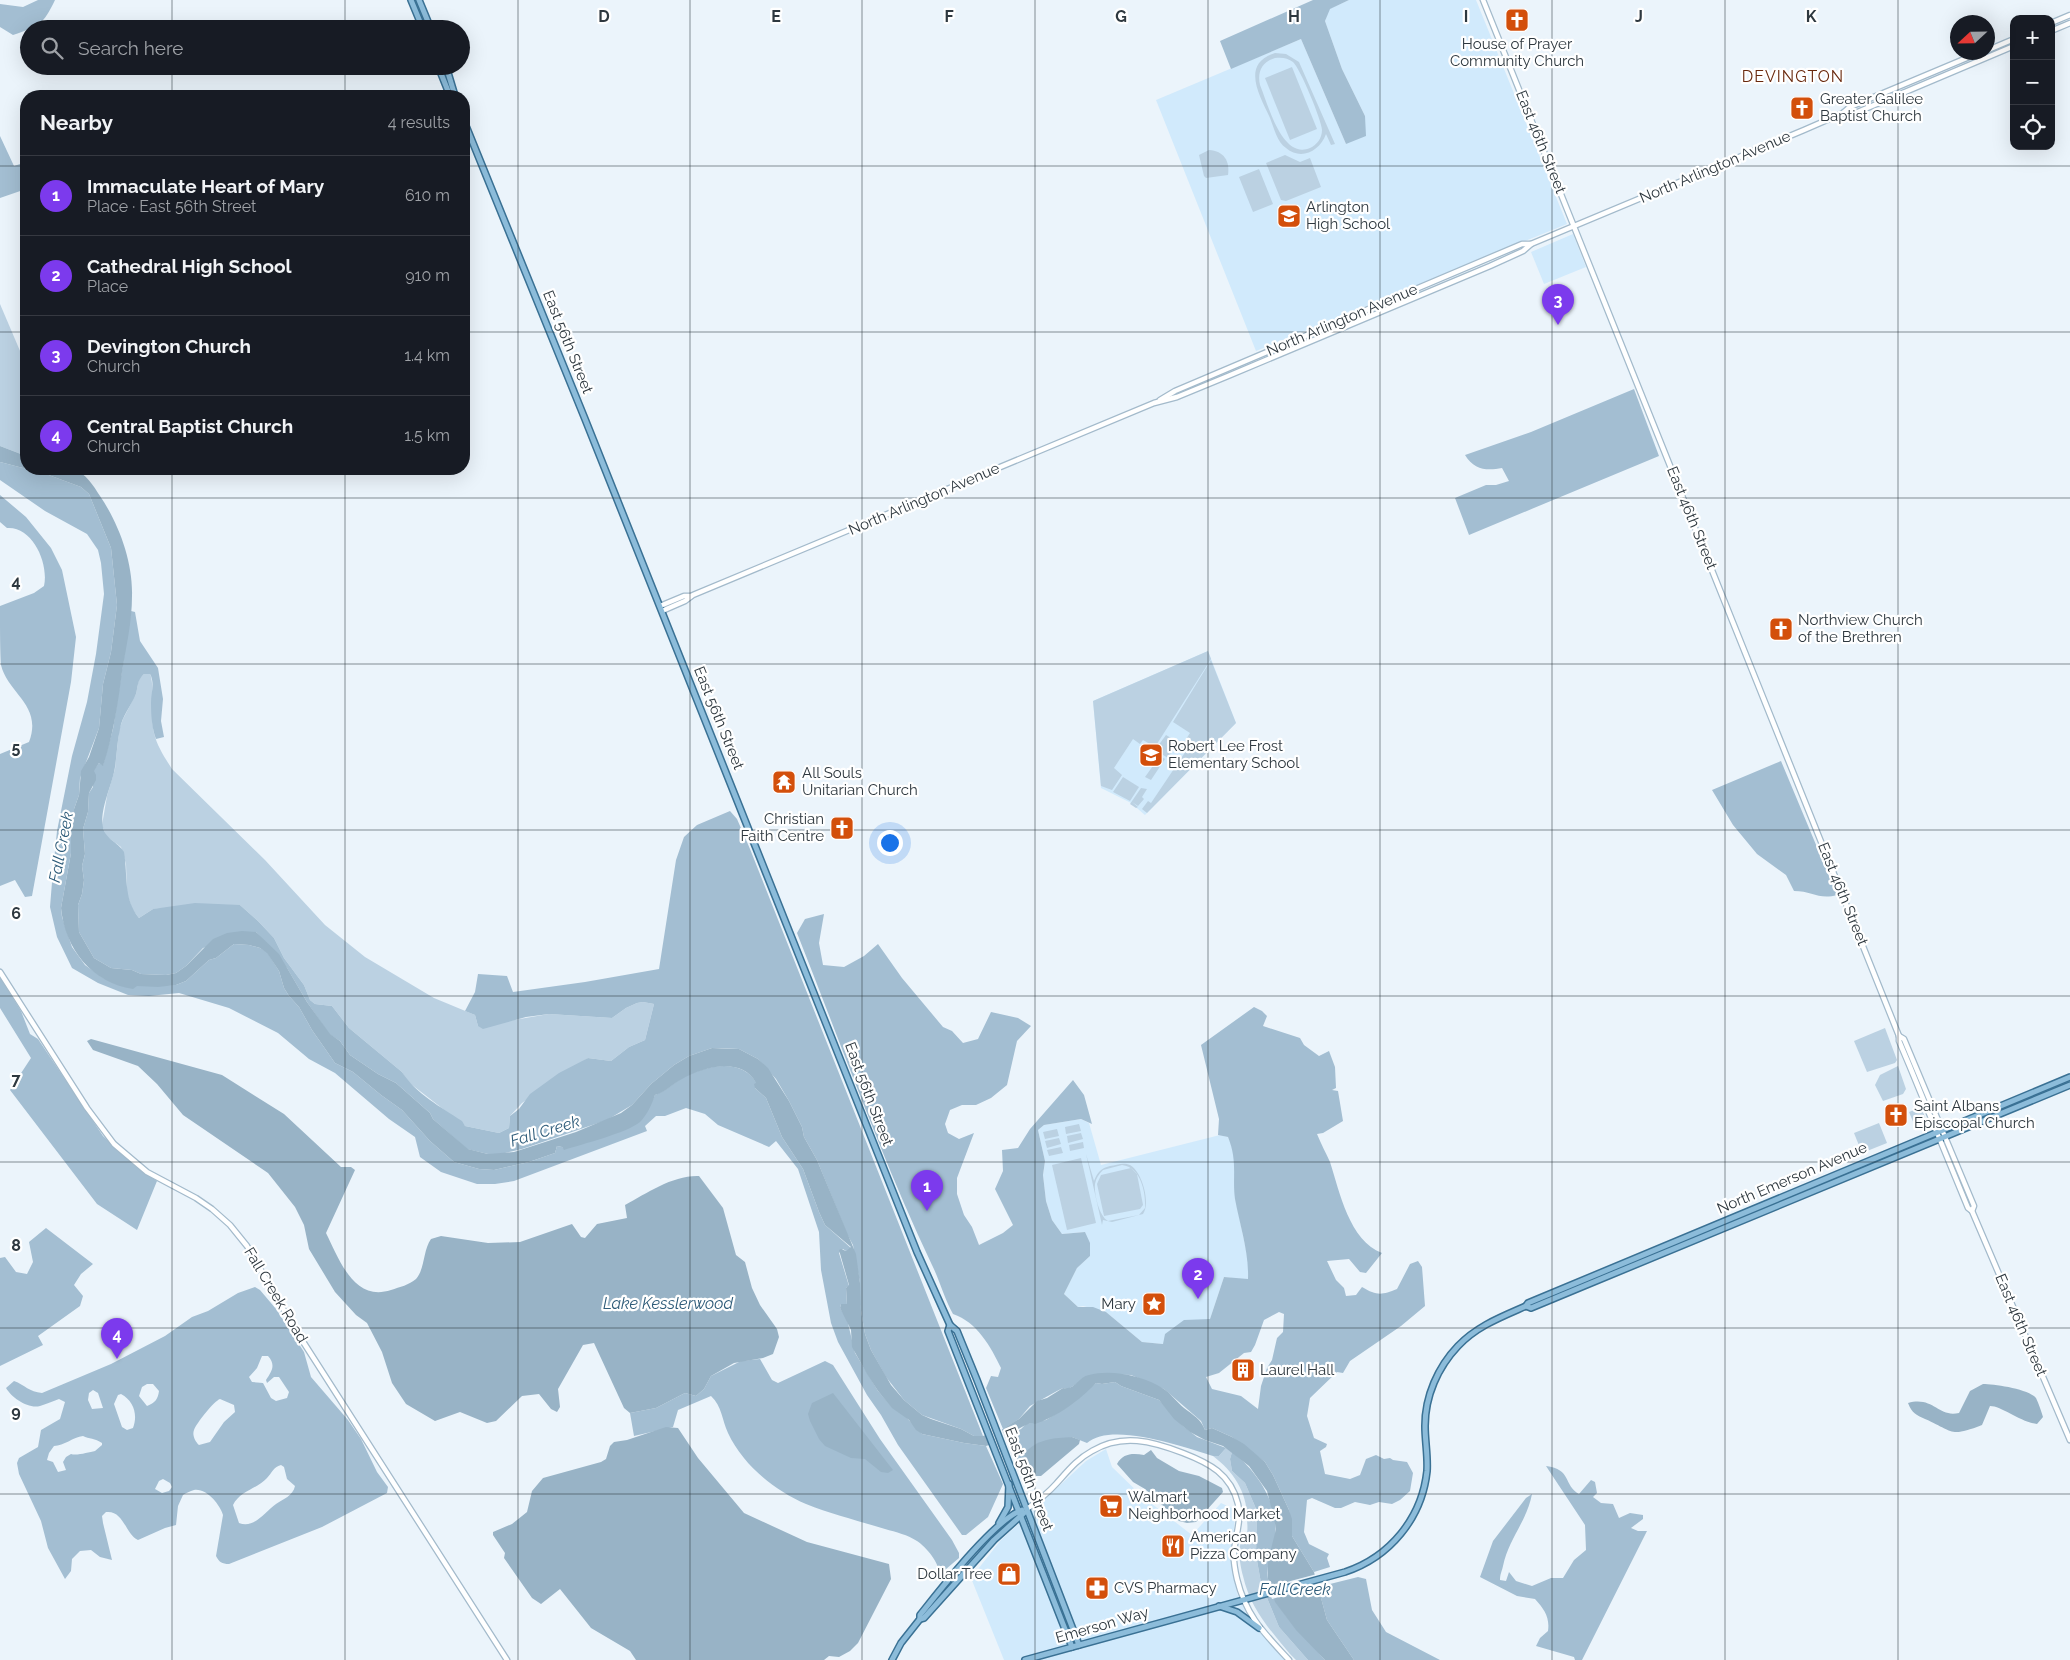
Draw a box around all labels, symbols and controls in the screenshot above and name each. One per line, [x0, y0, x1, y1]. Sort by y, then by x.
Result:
text: D [598, 7, 610, 26]
text: E [771, 7, 781, 26]
text: F [944, 7, 954, 26]
text: G [1115, 7, 1127, 26]
text: H [1288, 7, 1300, 26]
text: I [1464, 7, 1468, 26]
church icon: House of Prayer Community Church [1504, 7, 1530, 33]
text: J [1635, 7, 1643, 26]
text: K [1806, 7, 1817, 26]
north arrow [1950, 15, 1995, 60]
map controls [2010, 15, 2055, 150]
button: + [2010, 15, 2055, 60]
search box [20, 20, 470, 75]
icon: search [38, 34, 66, 62]
place label: House of Prayer Community Church [1450, 35, 1584, 70]
text: Search here [78, 37, 184, 59]
button: − [2010, 60, 2055, 105]
district label: DEVINGTON [1742, 67, 1844, 86]
street label: East 46th Street [1512, 88, 1570, 196]
place label: Greater Galilee Baptist Church [1820, 90, 1923, 125]
church icon: Greater Galilee Baptist Church [1789, 95, 1815, 121]
button: locate [2010, 105, 2055, 150]
text: Nearby [40, 110, 113, 135]
text: 4 results [388, 113, 450, 132]
street label: North Arlington Avenue [1637, 127, 1793, 207]
text: Immaculate Heart of Mary [87, 175, 324, 197]
text: 1 [52, 186, 60, 205]
text: 610 m [405, 186, 450, 205]
text: Place · East 56th Street [87, 197, 256, 216]
place label: Arlington High School [1306, 198, 1391, 233]
school or university icon: Arlington High School [1276, 203, 1302, 229]
text: Cathedral High School [87, 255, 292, 277]
text: 2 [51, 266, 61, 285]
text: 910 m [405, 266, 450, 285]
text: Place [87, 277, 128, 296]
street label: North Arlington Avenue [1264, 280, 1420, 360]
pin: 3 [1542, 284, 1574, 325]
street label: East 56th Street [539, 288, 597, 396]
text: Devington Church [87, 335, 251, 357]
text: 3 [52, 346, 60, 365]
text: 1.4 km [404, 346, 450, 365]
text: Church [87, 357, 140, 376]
text: Central Baptist Church [87, 415, 293, 437]
text: 4 [51, 426, 61, 445]
text: 1.5 km [404, 426, 450, 445]
text: Church [87, 437, 140, 456]
street label: North Arlington Avenue [846, 459, 1002, 539]
street label: East 46th Street [1663, 464, 1721, 572]
text: 4 [11, 572, 21, 591]
place label: Northview Church of the Brethren [1798, 611, 1923, 646]
church icon: Northview Church of the Brethren [1768, 616, 1794, 642]
street label: East 56th Street [690, 664, 748, 772]
place label: Robert Lee Frost Elementary School [1168, 737, 1300, 772]
text: 5 [12, 738, 21, 757]
school or university icon: Robert Lee Frost Elementary School [1138, 742, 1164, 768]
place label: All Souls Unitarian Church [802, 764, 918, 799]
temple icon: All Souls Unitarian Church [771, 769, 797, 795]
water label: Fall Creek [45, 810, 77, 884]
place label: Christian Faith Centre [740, 810, 824, 845]
church icon: Christian Faith Centre [829, 815, 855, 841]
your location [877, 830, 903, 856]
street label: East 46th Street [1814, 840, 1872, 948]
text: 6 [11, 904, 21, 923]
street label: East 56th Street [841, 1040, 897, 1148]
text: 7 [12, 1070, 21, 1089]
place label: Saint Albans Episcopal Church [1914, 1097, 2035, 1132]
church icon: Saint Albans Episcopal Church [1883, 1102, 1909, 1128]
water label: Fall Creek [508, 1111, 582, 1151]
street label: North Emerson Avenue [1714, 1138, 1870, 1218]
pin: 1 [911, 1170, 943, 1211]
text: 8 [11, 1236, 21, 1255]
street label: Fall Creek Road [240, 1244, 312, 1346]
pin: 2 [1182, 1258, 1214, 1299]
street label: East 46th Street [1991, 1271, 2051, 1379]
place icon: Mary [1141, 1291, 1167, 1317]
water label: Lake Kesslerwood [603, 1294, 733, 1313]
place label: Mary [1101, 1295, 1136, 1313]
pin: 4 [101, 1318, 133, 1359]
building icon: Laurel Hall [1230, 1357, 1256, 1383]
place label: Laurel Hall [1260, 1361, 1335, 1379]
text: 9 [11, 1402, 21, 1421]
street label: East 56th Street [1001, 1425, 1057, 1533]
place label: Walmart Neighborhood Market [1128, 1488, 1281, 1523]
supermarket icon: Walmart Neighborhood Market [1098, 1493, 1124, 1519]
place label: American Pizza Company [1190, 1528, 1297, 1563]
restaurant icon: American Pizza Company [1160, 1533, 1186, 1559]
shop icon: Dollar Tree [996, 1561, 1022, 1587]
place label: Dollar Tree [917, 1565, 992, 1583]
pharmacy icon: CVS Pharmacy [1084, 1575, 1110, 1601]
place label: CVS Pharmacy [1114, 1579, 1217, 1597]
water label: Fall Creek [1259, 1580, 1331, 1599]
street label: Emerson Way [1053, 1603, 1151, 1647]

